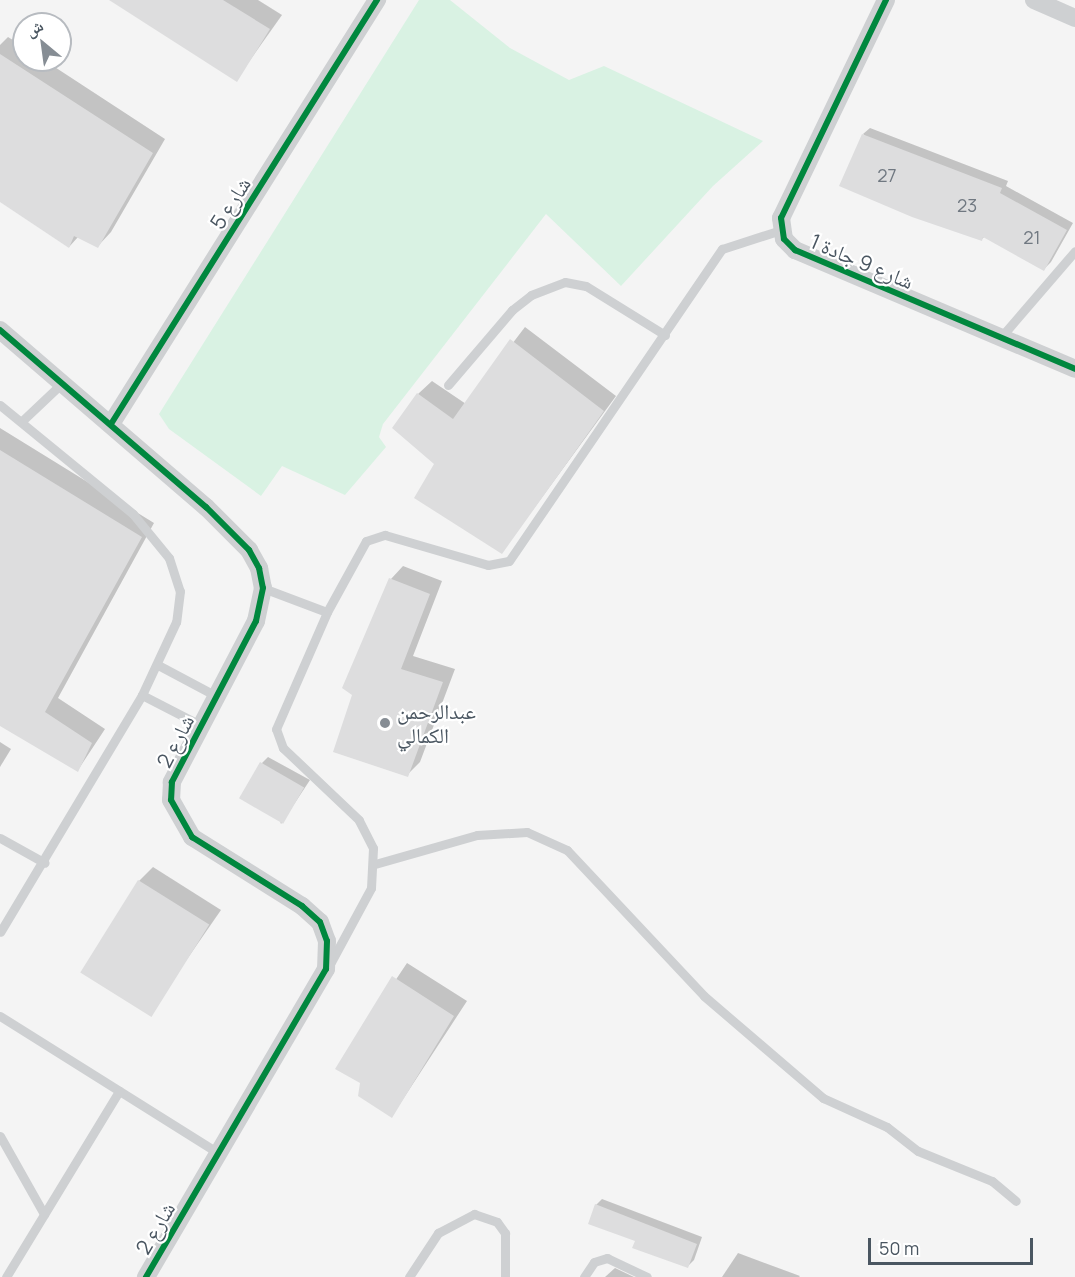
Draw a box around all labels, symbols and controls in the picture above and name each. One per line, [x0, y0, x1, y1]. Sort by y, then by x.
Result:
north arrow [12, 12, 72, 72]
text: ش [21, 14, 47, 42]
house number: 27 [877, 164, 897, 186]
street label: شارع 5 [204, 172, 256, 234]
house number: 23 [957, 194, 977, 216]
house number: 21 [1023, 226, 1041, 248]
street label: شارع 9 جادة 1 [807, 228, 917, 294]
place label: عبدالرحمن الكمالي [397, 698, 476, 748]
street label: شارع 2 [151, 710, 199, 772]
marker: عبدالرحمن الكمالي [378, 716, 392, 730]
street label: شارع 2 [130, 1197, 180, 1259]
scale bar [871, 1226, 1036, 1264]
text: 50 m [879, 1236, 919, 1260]

